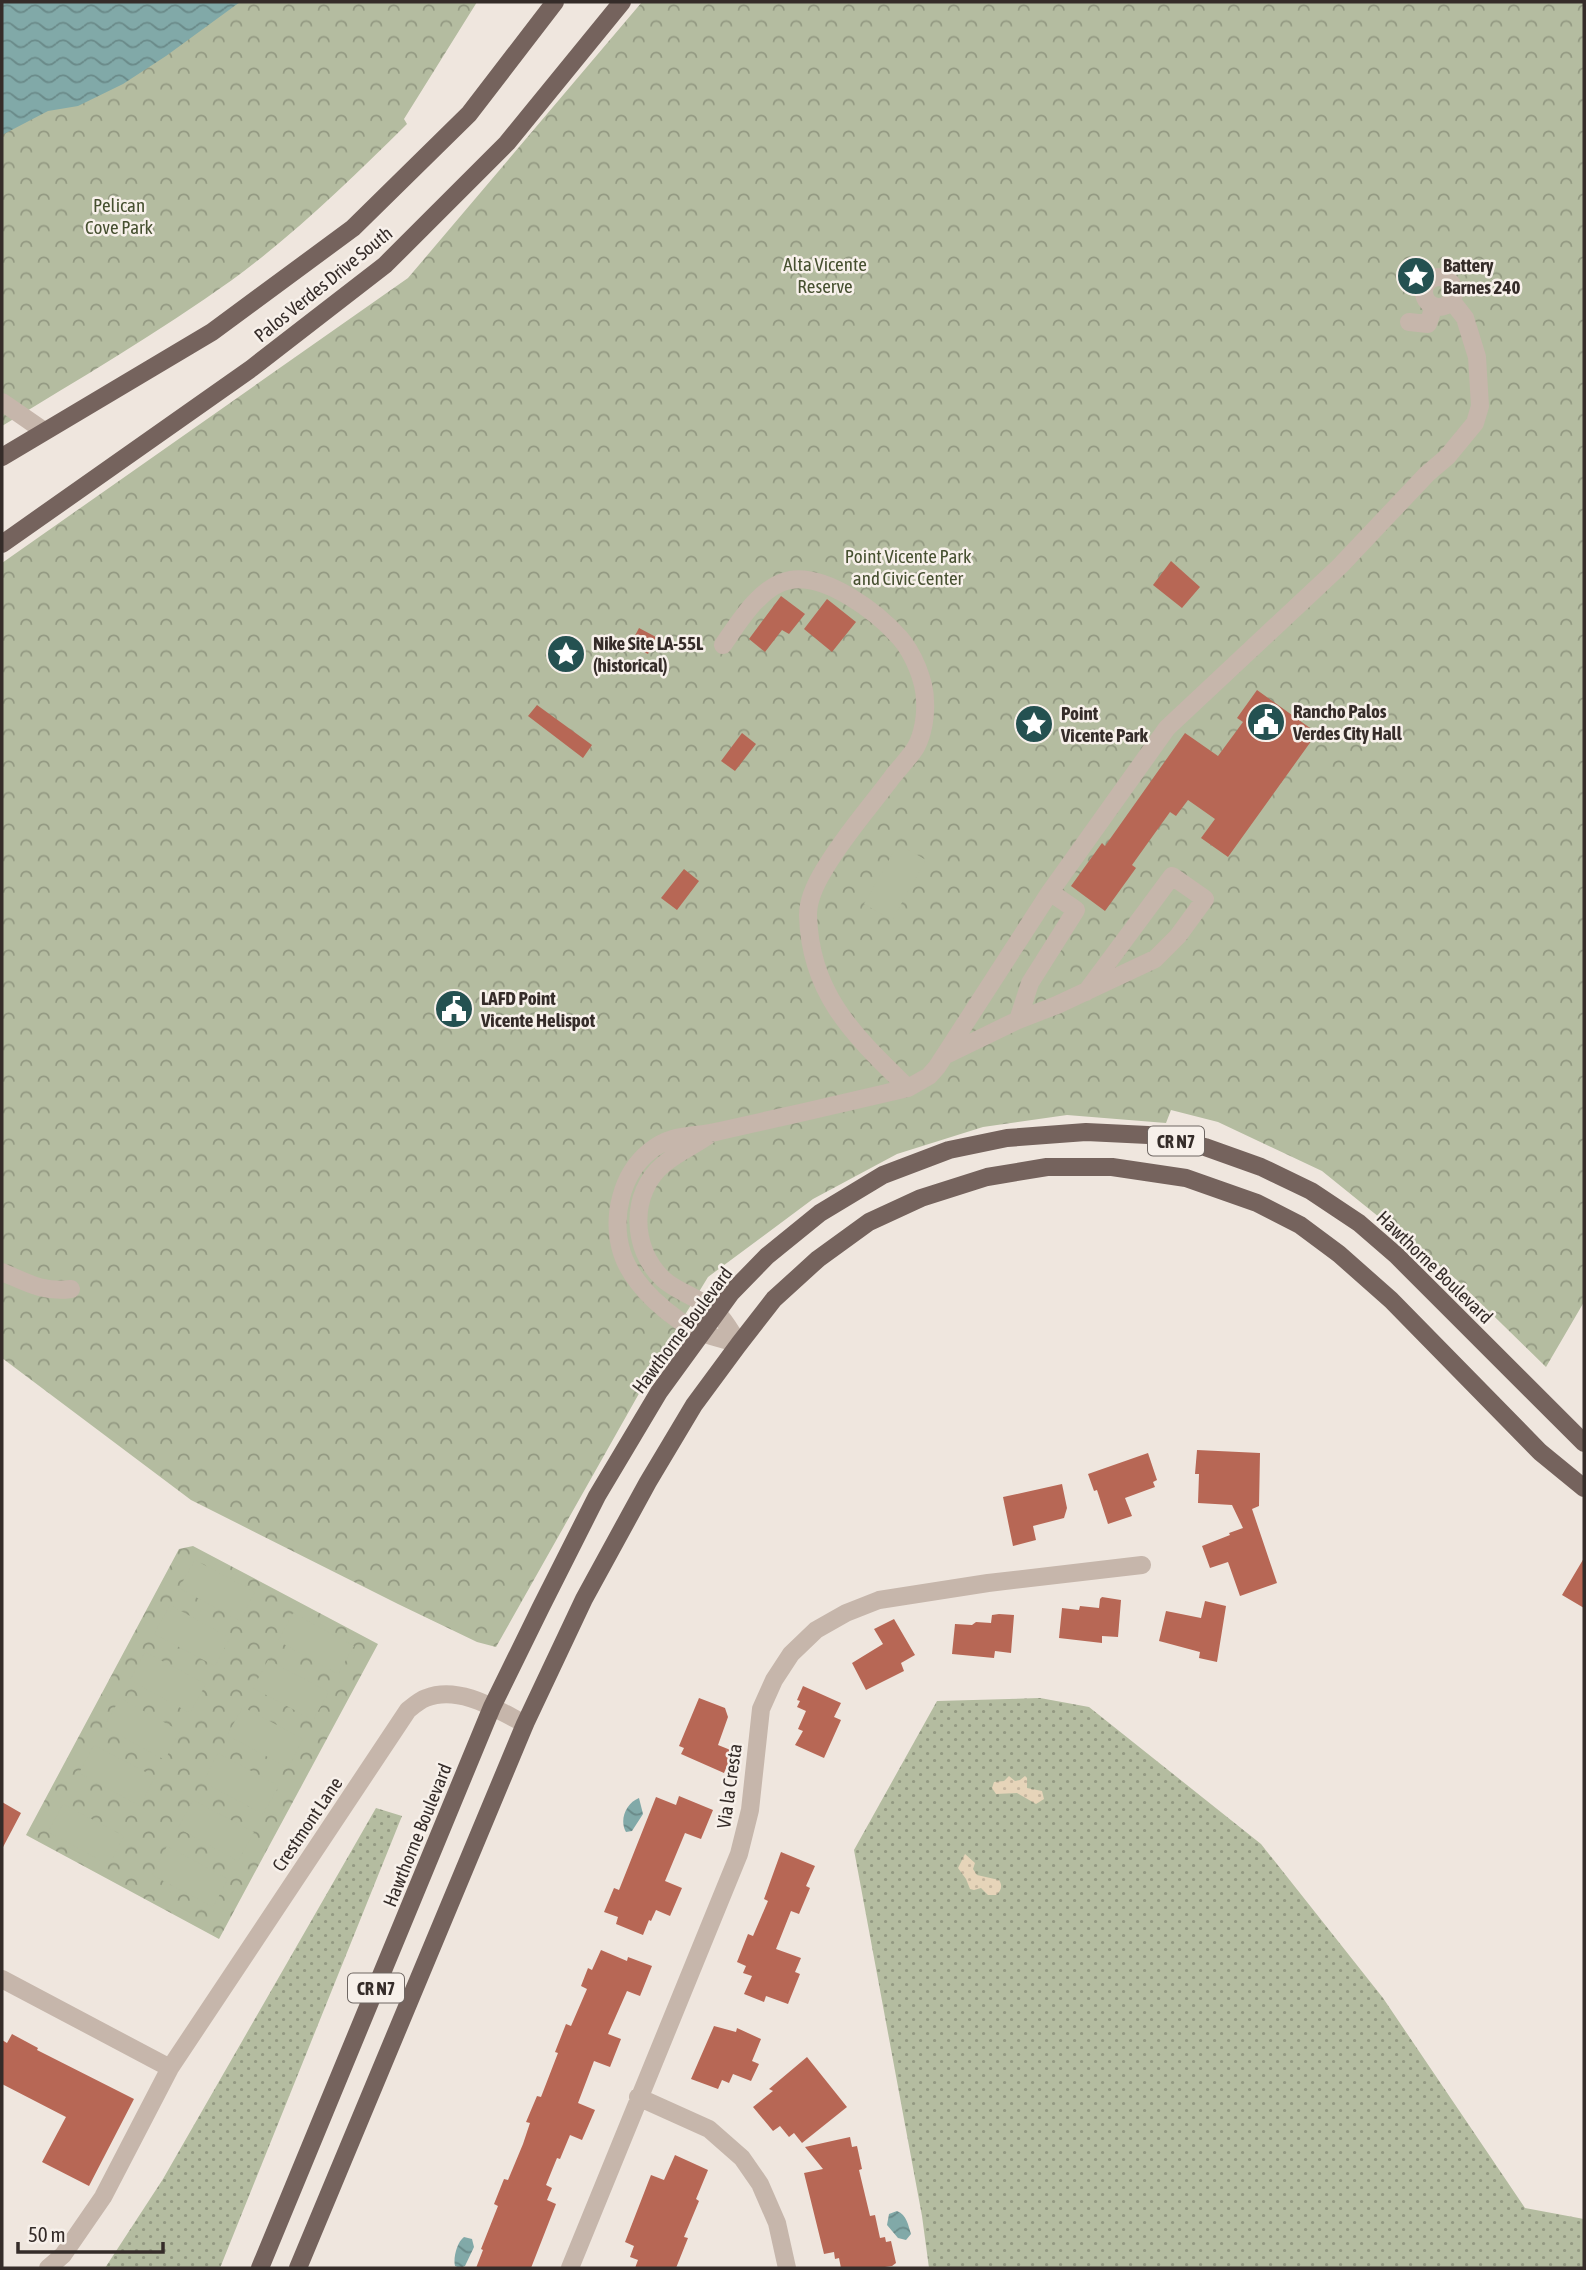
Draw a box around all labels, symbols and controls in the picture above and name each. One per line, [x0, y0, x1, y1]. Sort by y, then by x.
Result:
park label: Pelican Cove Park [85, 194, 154, 238]
street label: Palos Verdes Drive South [250, 222, 396, 346]
park label: Alta Vicente Reserve [783, 253, 867, 297]
place label: Battery Barnes 240 [1443, 254, 1520, 298]
place icon: Battery Barnes 240 [1395, 255, 1437, 297]
park label: Point Vicente Park and Civic Center [845, 545, 972, 589]
place label: Nike Site LA-55L (historical) [593, 632, 704, 676]
place icon: Nike Site LA-55L (historical) [545, 633, 587, 675]
place label: Rancho Palos Verdes City Hall [1292, 700, 1403, 744]
public building icon: Rancho Palos Verdes City Hall [1245, 701, 1287, 743]
place label: Point Vicente Park [1060, 702, 1148, 746]
place icon: Point Vicente Park [1013, 703, 1055, 745]
place label: LAFD Point Vicente Helispot [480, 987, 596, 1031]
public building icon: LAFD Point Vicente Helispot [433, 988, 475, 1030]
road number: CR N7 [1148, 1126, 1204, 1156]
street label: Hawthorne Boulevard [1373, 1206, 1497, 1328]
street label: Hawthorne Boulevard [627, 1263, 737, 1397]
street label: Via la Cresta [712, 1742, 746, 1830]
street label: Hawthorne Boulevard [378, 1760, 456, 1910]
street label: Crestmont Lane [267, 1773, 347, 1875]
road number: CR N7 [348, 1974, 404, 2002]
scale bar [18, 2210, 163, 2254]
text: 50 m [28, 2222, 66, 2246]

